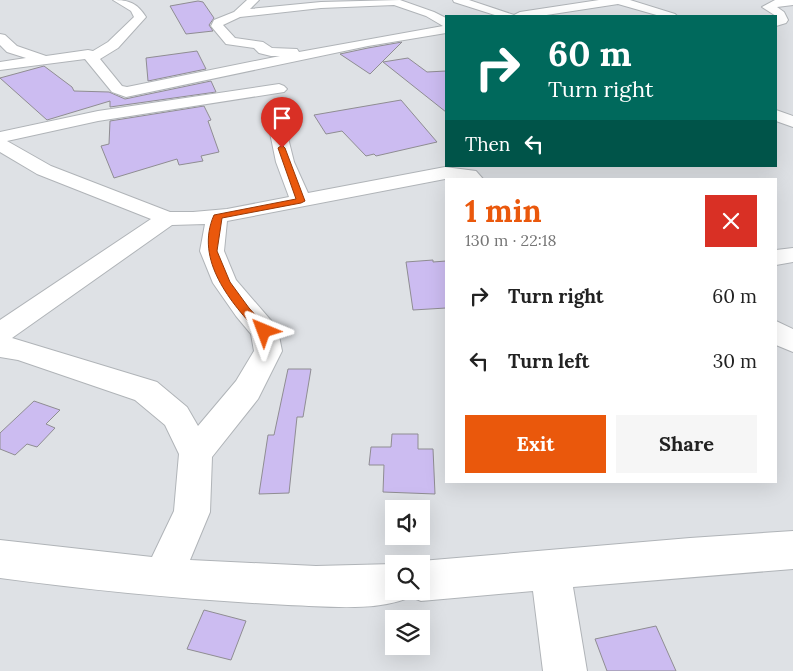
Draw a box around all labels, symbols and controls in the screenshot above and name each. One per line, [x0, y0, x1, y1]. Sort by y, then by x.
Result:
text: 60 m [548, 31, 632, 76]
icon: right [465, 35, 530, 100]
text: Turn right [548, 75, 653, 103]
pin [261, 97, 303, 148]
icon: arrive [268, 104, 296, 132]
icon: left [520, 130, 548, 158]
text: Then [465, 132, 510, 156]
text: 1 min [465, 192, 542, 230]
button: close [705, 195, 757, 247]
text: 130 m · 22:18 [465, 230, 557, 250]
icon: right [465, 282, 493, 310]
text: Turn right [508, 284, 604, 308]
text: 60 m [712, 284, 757, 308]
position arrow [237, 304, 289, 356]
icon: left [465, 347, 493, 375]
text: Turn left [508, 349, 589, 373]
text: 30 m [713, 349, 757, 373]
button: Exit [465, 415, 606, 473]
button: Share [616, 415, 757, 473]
map controls [385, 500, 430, 655]
button: sound [385, 500, 430, 545]
button: search [385, 555, 430, 600]
button: layers [385, 610, 430, 655]

